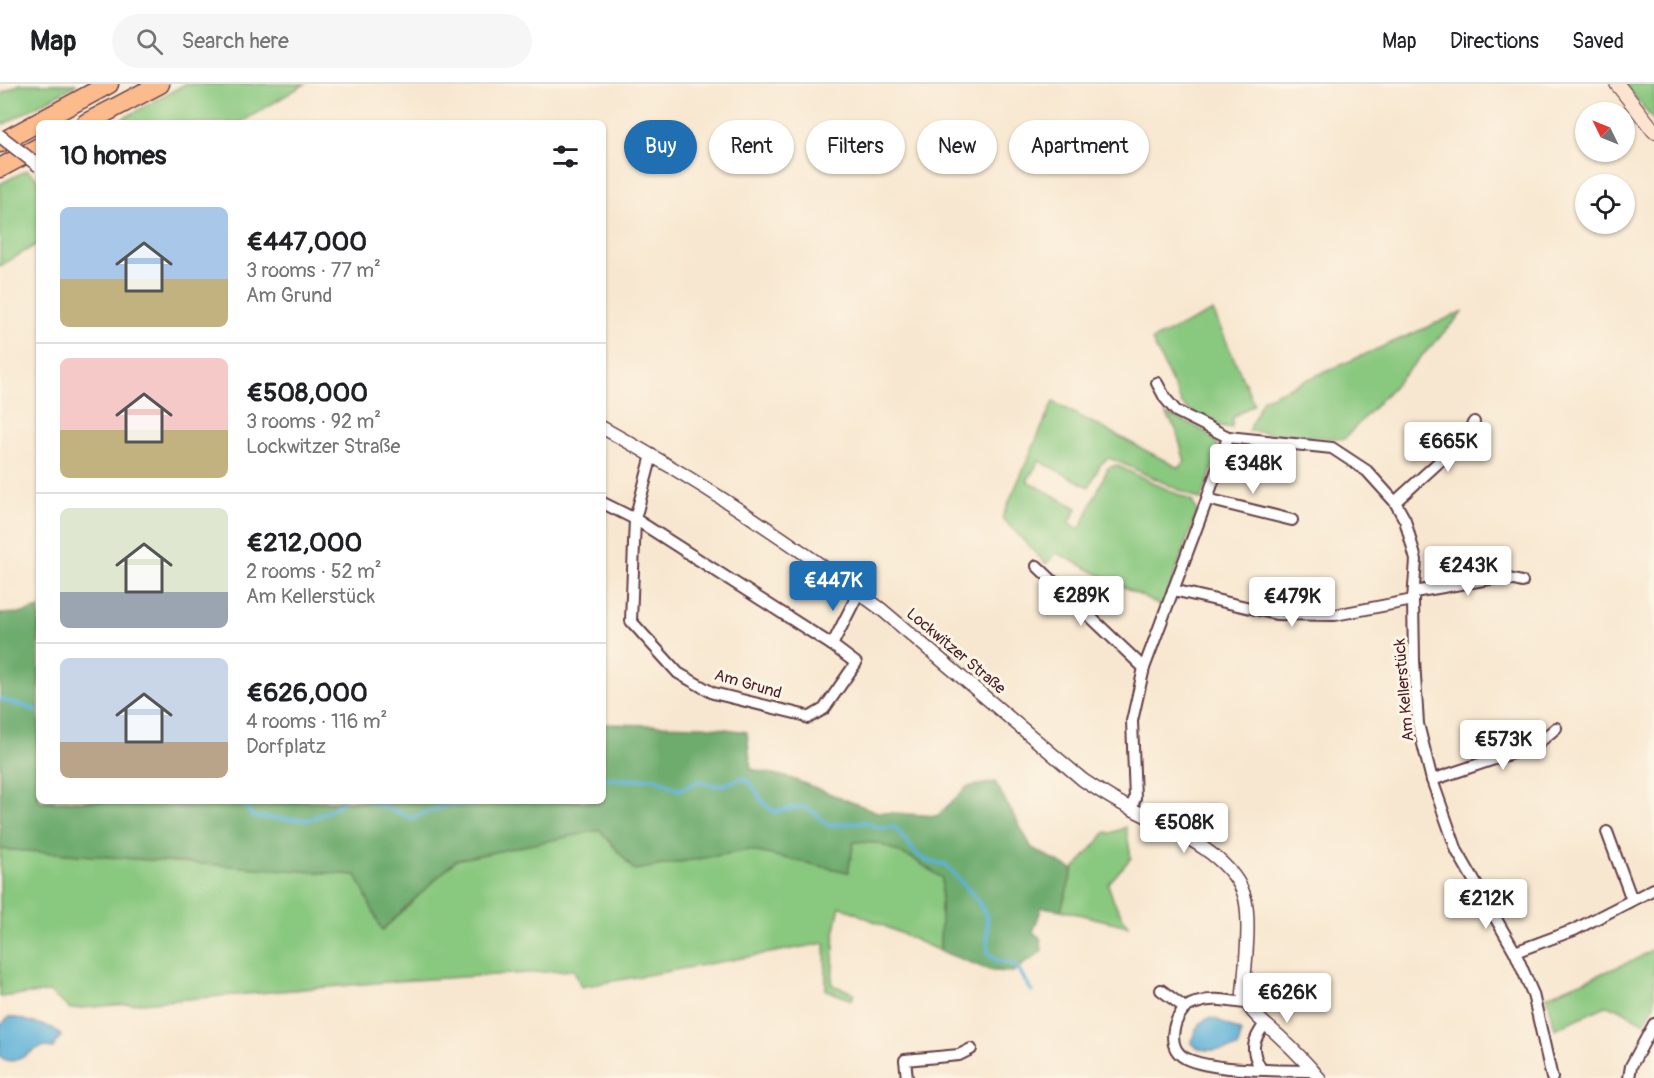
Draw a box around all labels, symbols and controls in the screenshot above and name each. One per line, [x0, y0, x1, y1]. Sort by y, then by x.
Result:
search box [112, 14, 532, 68]
text: Map [30, 24, 76, 59]
icon: search [133, 25, 166, 58]
text: Search here [181, 27, 289, 55]
text: Map [1382, 28, 1417, 55]
text: Directions [1450, 28, 1539, 55]
text: Saved [1572, 28, 1624, 55]
north arrow [1575, 102, 1635, 162]
map controls [1575, 102, 1635, 234]
chip: Buy [624, 120, 697, 174]
chip: Rent [709, 120, 794, 174]
chip: Filters [806, 120, 905, 174]
chip: New [917, 120, 997, 174]
chip: Apartment [1009, 120, 1149, 174]
text: 10 homes [60, 140, 166, 172]
icon: filters [549, 140, 582, 173]
button: locate [1575, 174, 1635, 234]
text: €447,000 [246, 226, 367, 258]
icon: home [108, 231, 180, 303]
text: 3 rooms · 77 m² [246, 258, 381, 283]
text: Am Grund [246, 283, 332, 308]
text: €508,000 [246, 377, 368, 409]
icon: home [108, 382, 180, 454]
text: 3 rooms · 92 m² [246, 409, 381, 434]
pin: €665K [1406, 422, 1490, 473]
text: €665K [1418, 429, 1478, 454]
text: Lockwitzer Straße [246, 434, 400, 459]
pin: €348K [1211, 444, 1295, 495]
text: €348K [1224, 451, 1282, 476]
text: €212,000 [246, 527, 362, 559]
icon: home [108, 532, 180, 604]
pin: €243K [1426, 546, 1510, 597]
text: €243K [1438, 553, 1498, 578]
text: 2 rooms · 52 m² [246, 559, 382, 584]
pin: €447K [791, 561, 875, 612]
text: €447K [803, 568, 863, 593]
pin: €289K [1039, 576, 1123, 627]
pin: €479K [1250, 577, 1334, 628]
text: €289K [1053, 583, 1109, 608]
text: Am Kellerstück [246, 584, 375, 609]
text: €479K [1263, 584, 1321, 609]
street label: Lockwitzer Straße [902, 604, 1010, 698]
street label: Am Kellerstück [1390, 637, 1418, 742]
street label: Am Grund [712, 665, 784, 703]
text: €626,000 [246, 677, 368, 709]
icon: home [108, 682, 180, 754]
text: 4 rooms · 116 m² [246, 709, 387, 734]
pin: €573K [1461, 720, 1545, 771]
text: €573K [1474, 727, 1532, 752]
text: Dorfplatz [246, 734, 326, 759]
pin: €508K [1142, 803, 1226, 854]
text: €508K [1154, 810, 1214, 835]
pin: €212K [1444, 879, 1528, 930]
text: €212K [1458, 886, 1514, 911]
pin: €626K [1245, 973, 1329, 1024]
text: €626K [1257, 980, 1317, 1005]

